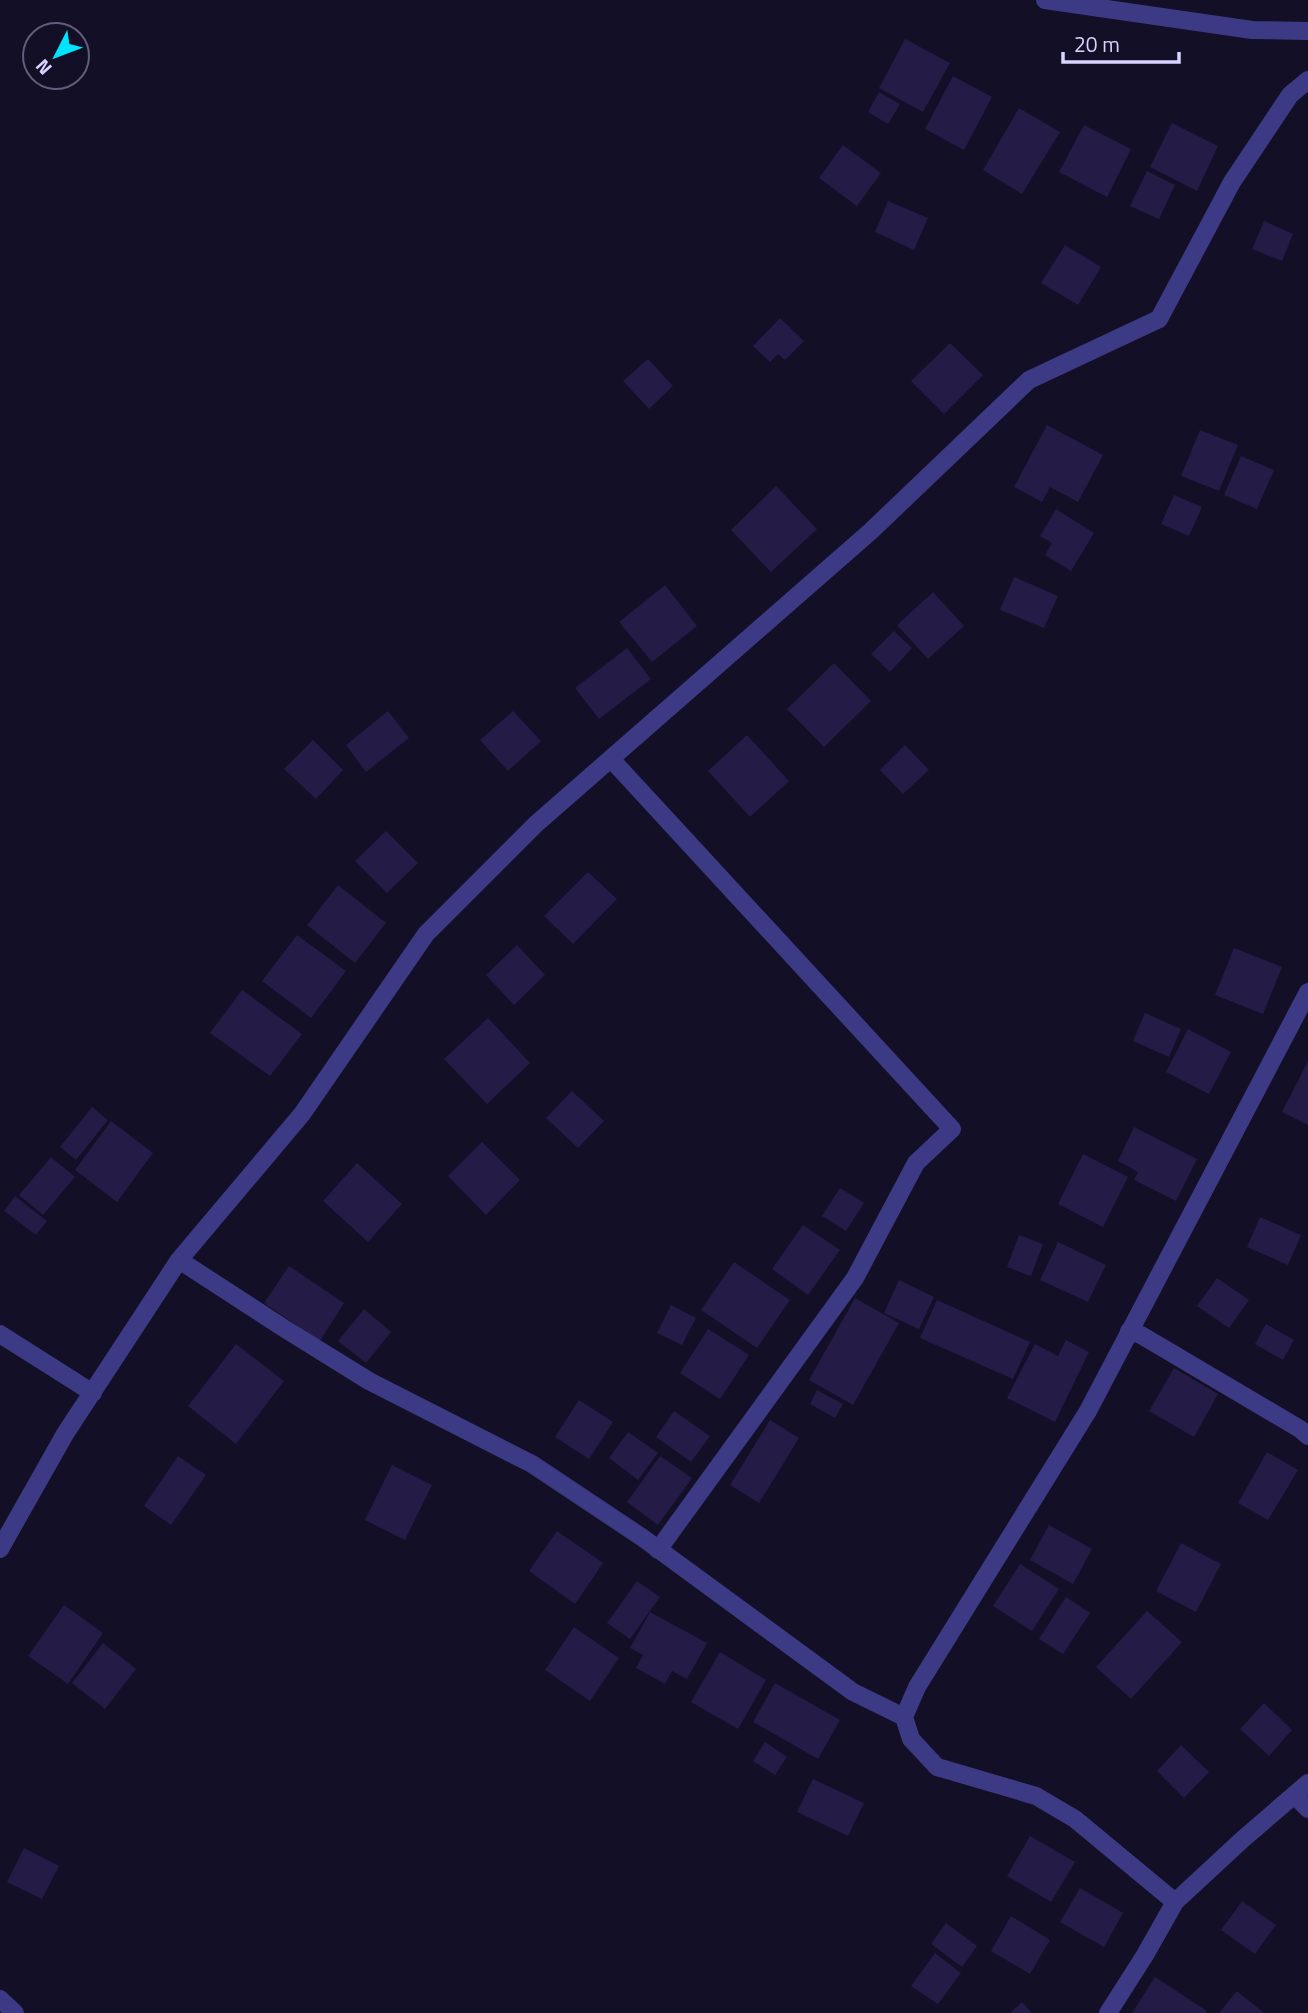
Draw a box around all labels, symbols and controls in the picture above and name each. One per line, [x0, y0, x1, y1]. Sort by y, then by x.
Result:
north arrow [21, 21, 91, 91]
scale bar [1063, 21, 1178, 65]
text: 20 m [1074, 28, 1120, 60]
text: N [28, 53, 58, 82]

